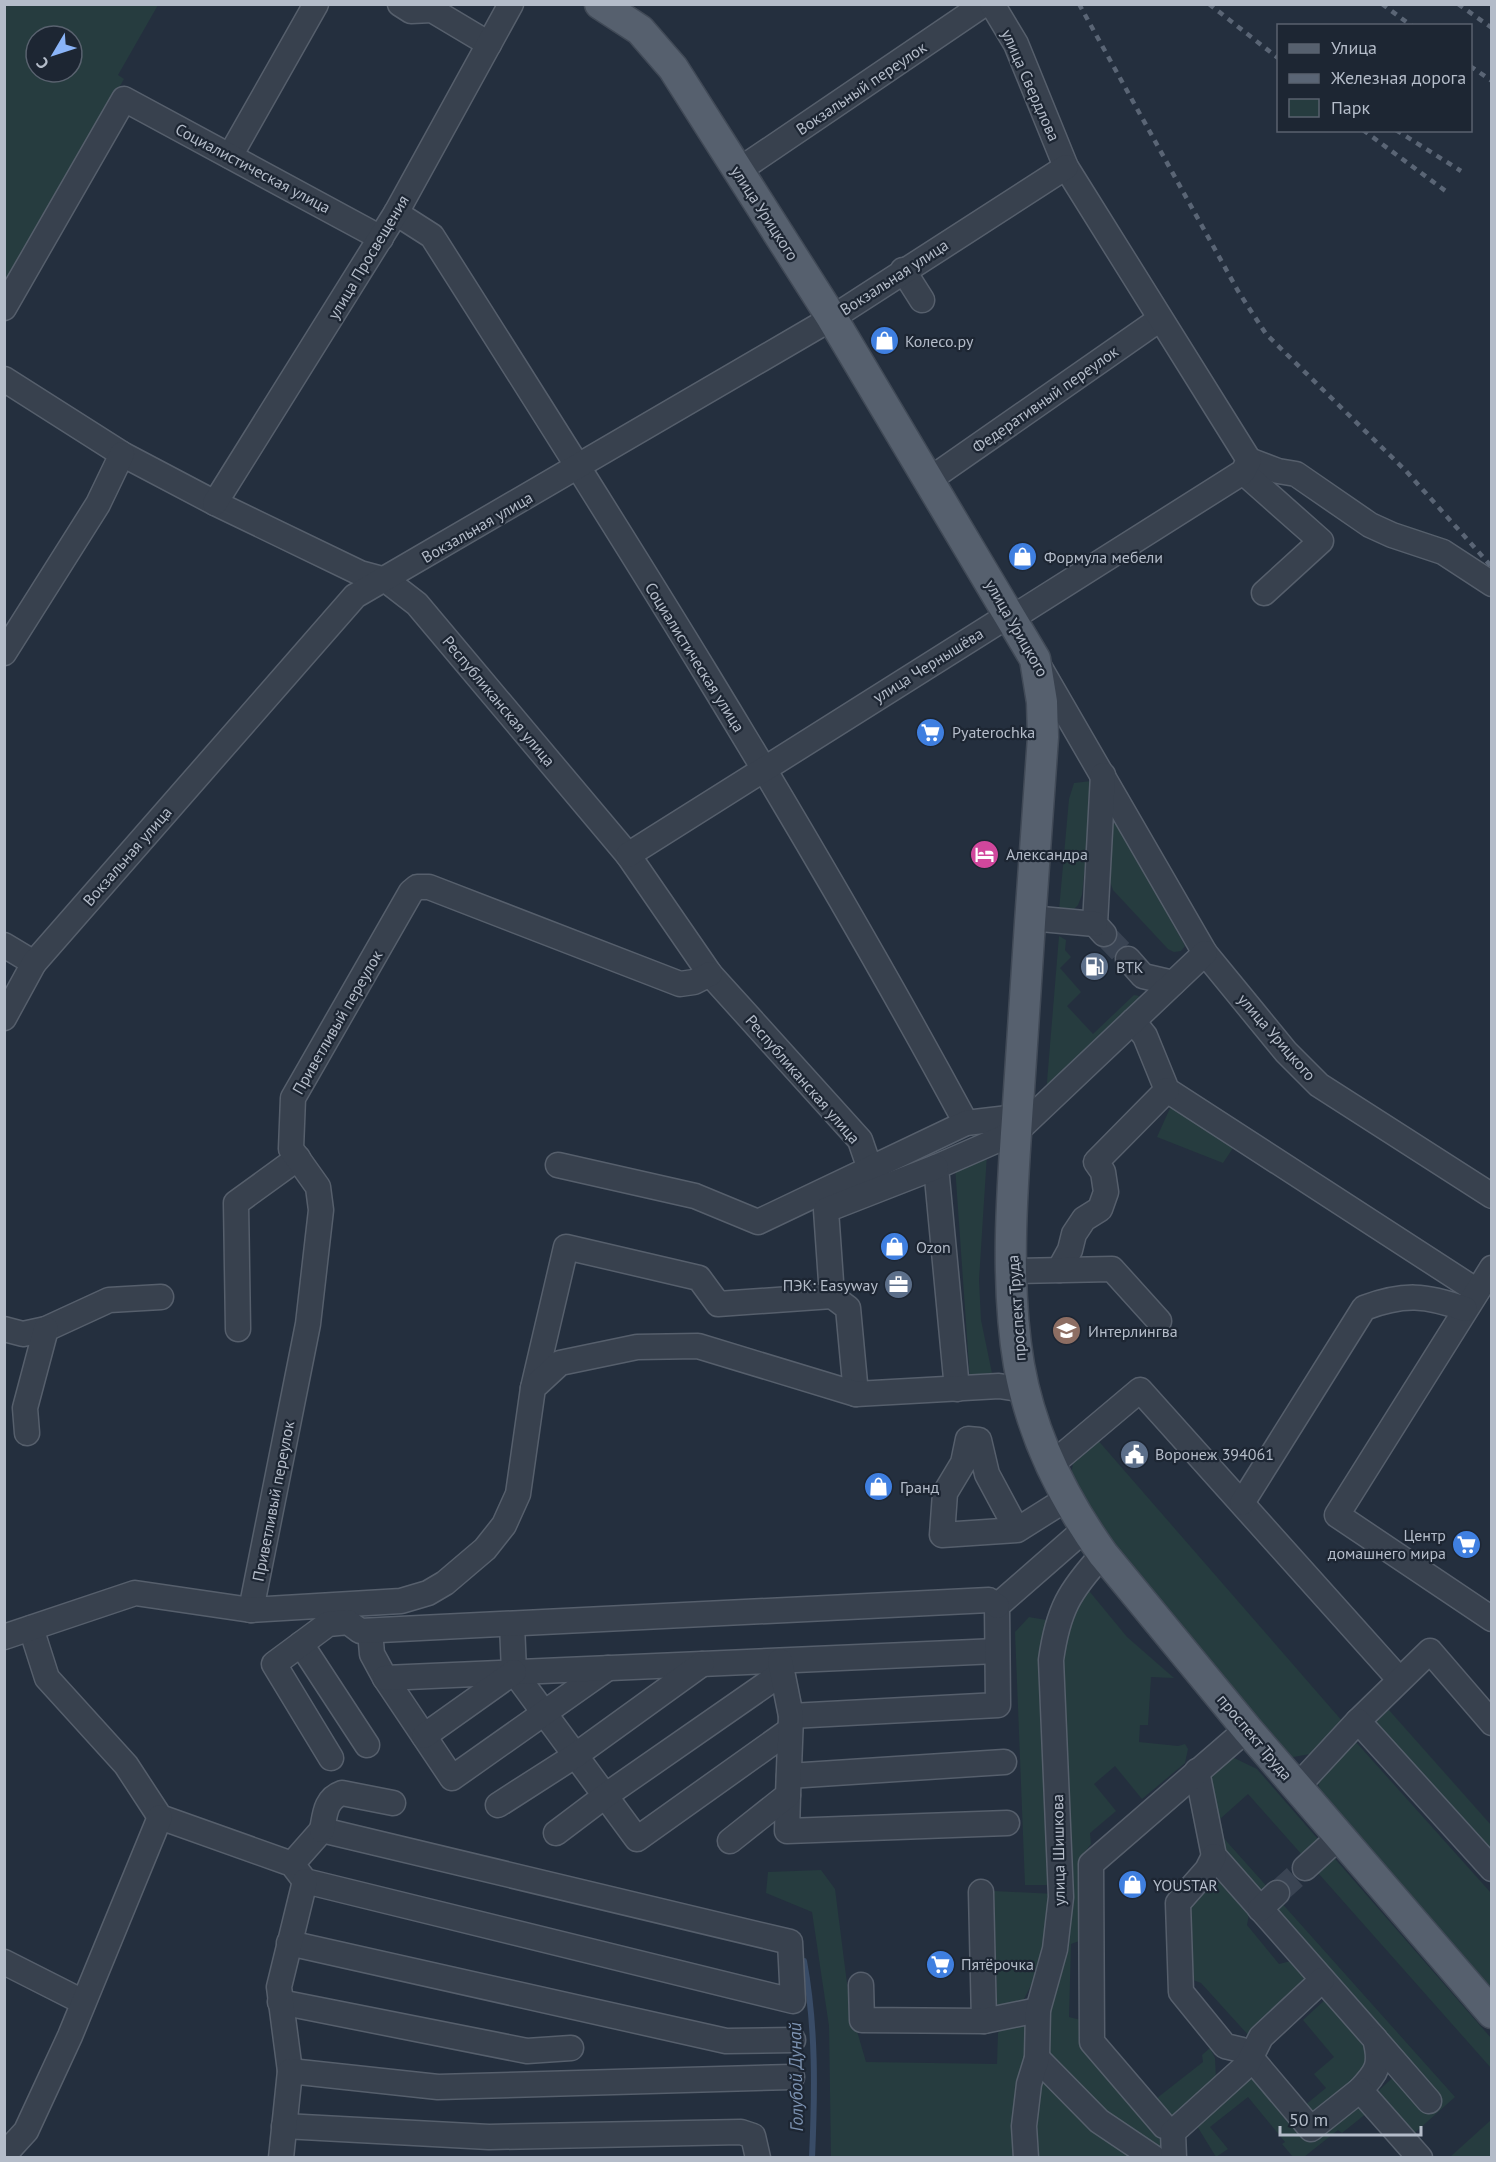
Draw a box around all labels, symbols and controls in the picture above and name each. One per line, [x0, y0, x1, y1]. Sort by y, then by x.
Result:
north arrow [24, 24, 84, 84]
legend [1277, 24, 1472, 132]
street label: улица Свердлова [997, 26, 1065, 144]
text: Улица [1331, 36, 1377, 59]
street label: Вокзальный переулок [792, 37, 930, 139]
text: С [32, 54, 53, 73]
text: Железная дорога [1330, 66, 1466, 89]
text: Парк [1331, 96, 1371, 119]
street label: Социалистическая улица [172, 119, 334, 217]
street label: улица Урицкого [727, 162, 803, 264]
street label: улица Просвещения [323, 191, 413, 323]
street label: Вокзальная улица [836, 235, 952, 319]
shop icon: Колесо.ру [868, 325, 900, 357]
place label: Колесо.ру [905, 331, 974, 351]
street label: Федеративный переулок [968, 341, 1122, 457]
street label: Вокзальная улица [418, 487, 536, 567]
shop icon: Формула мебели [1007, 541, 1039, 573]
place label: Формула мебели [1044, 547, 1163, 567]
street label: улица Урицкого [981, 576, 1053, 680]
street label: Социалистическая улица [641, 579, 749, 735]
street label: улица Чернышёва [869, 623, 987, 707]
street label: Республиканская улица [438, 632, 560, 770]
supermarket icon: Pyaterochka [915, 716, 947, 748]
place label: Pyaterochka [952, 722, 1035, 742]
street label: Вокзальная улица [78, 802, 176, 910]
hotel icon: Александра [969, 838, 1001, 870]
place label: Александра [1006, 844, 1088, 864]
street label: Приветливый переулок [288, 946, 387, 1098]
fuel station icon: ВТК [1079, 951, 1111, 983]
place label: ВТК [1116, 957, 1144, 977]
street label: улица Урицкого [1234, 989, 1320, 1085]
street label: Республиканская улица [742, 1010, 864, 1148]
shop icon: Ozon [879, 1231, 911, 1263]
place label: Ozon [916, 1237, 951, 1257]
street label: проспект Труда [1002, 1254, 1030, 1362]
office icon: ПЭК: Easyway [883, 1269, 915, 1301]
place label: ПЭК: Easyway [783, 1275, 879, 1295]
school or university icon: Интерлингва [1051, 1315, 1083, 1347]
place label: Интерлингва [1088, 1321, 1178, 1341]
street label: Приветливый переулок [248, 1419, 298, 1583]
public building icon: Воронеж 394061 [1118, 1438, 1150, 1470]
place label: Воронеж 394061 [1155, 1444, 1274, 1464]
shop icon: Гранд [863, 1471, 895, 1503]
place label: Гранд [900, 1477, 940, 1497]
place label: Центр домашнего мира [1328, 1525, 1446, 1563]
supermarket icon: Центр домашнего мира [1451, 1528, 1483, 1560]
street label: проспект Труда [1213, 1690, 1297, 1784]
street label: улица Шишкова [1047, 1794, 1069, 1906]
shop icon: YOUSTAR [1116, 1869, 1148, 1901]
place label: YOUSTAR [1153, 1875, 1218, 1895]
supermarket icon: Пятёрочка [924, 1948, 956, 1980]
place label: Пятёрочка [961, 1954, 1034, 1974]
water label: Голубой Дунай [783, 2022, 808, 2132]
scale bar [1280, 2099, 1421, 2137]
text: 50 m [1289, 2108, 1328, 2131]

